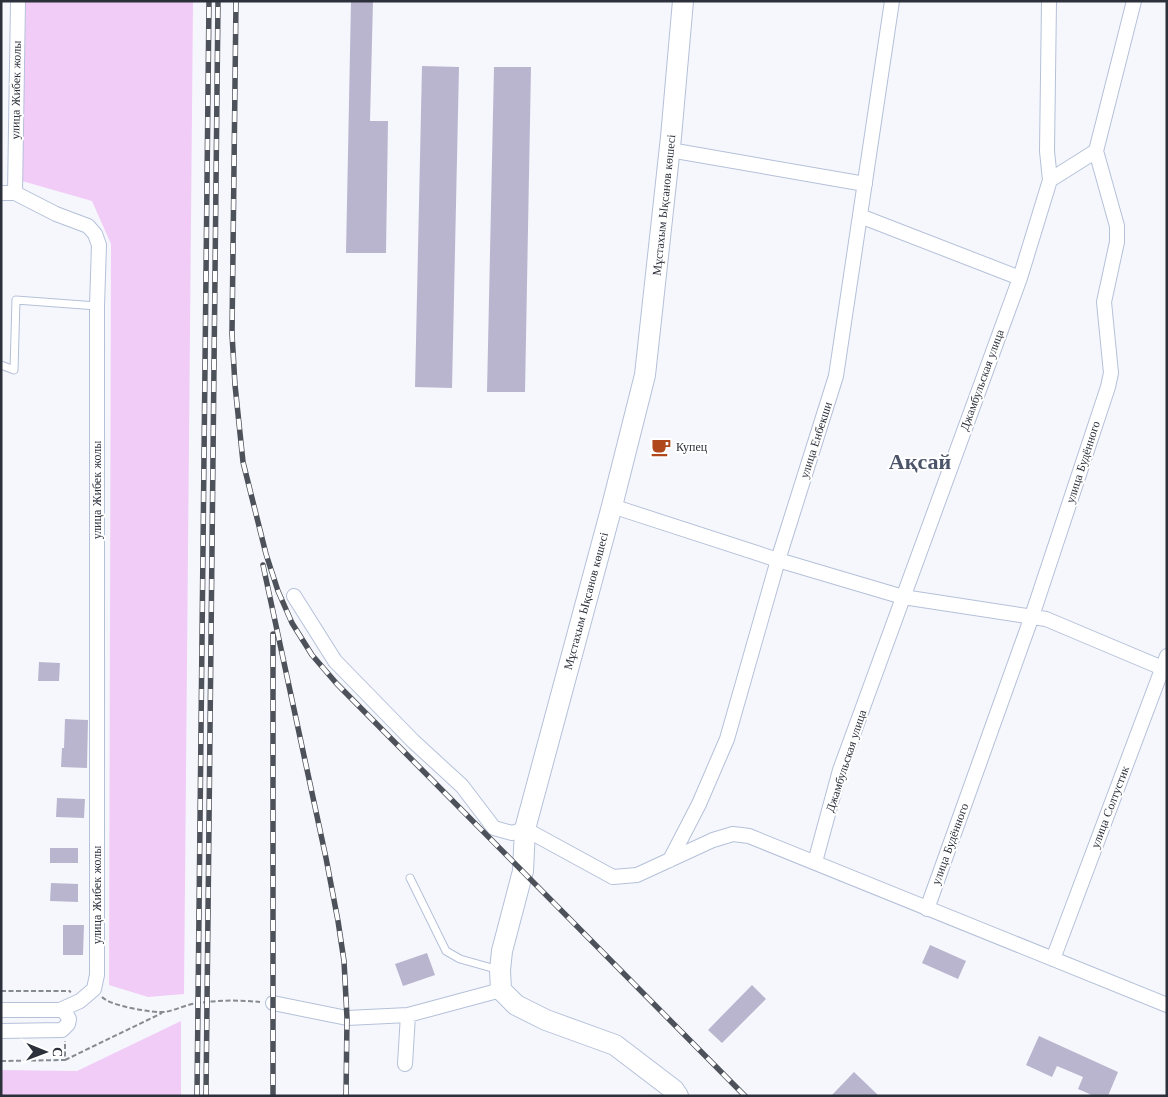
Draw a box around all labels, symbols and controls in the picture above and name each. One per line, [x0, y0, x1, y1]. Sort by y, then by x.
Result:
street label: улица Жибек жолы [7, 41, 24, 139]
street label: Мұстахым Ықсанов көшесі [649, 133, 678, 276]
street label: Джамбульская улица [956, 326, 1007, 433]
street label: улица Енбекши [796, 399, 835, 480]
street label: улица Будённого [1062, 419, 1103, 505]
cafe icon: Купец [650, 436, 672, 458]
place label: Купец [676, 439, 708, 454]
street label: улица Жибек жолы [89, 441, 104, 539]
district label: Ақсай [889, 448, 951, 475]
street label: Мұстахым Ықсанов көшесі [560, 530, 611, 671]
street label: Джамбульская улица [822, 707, 869, 814]
street label: улица Солтустик [1087, 763, 1132, 850]
street label: улица Будённого [928, 801, 971, 887]
street label: улица Жибек жолы [89, 846, 104, 944]
north arrow [20, 1027, 70, 1077]
text: С [49, 1047, 67, 1057]

